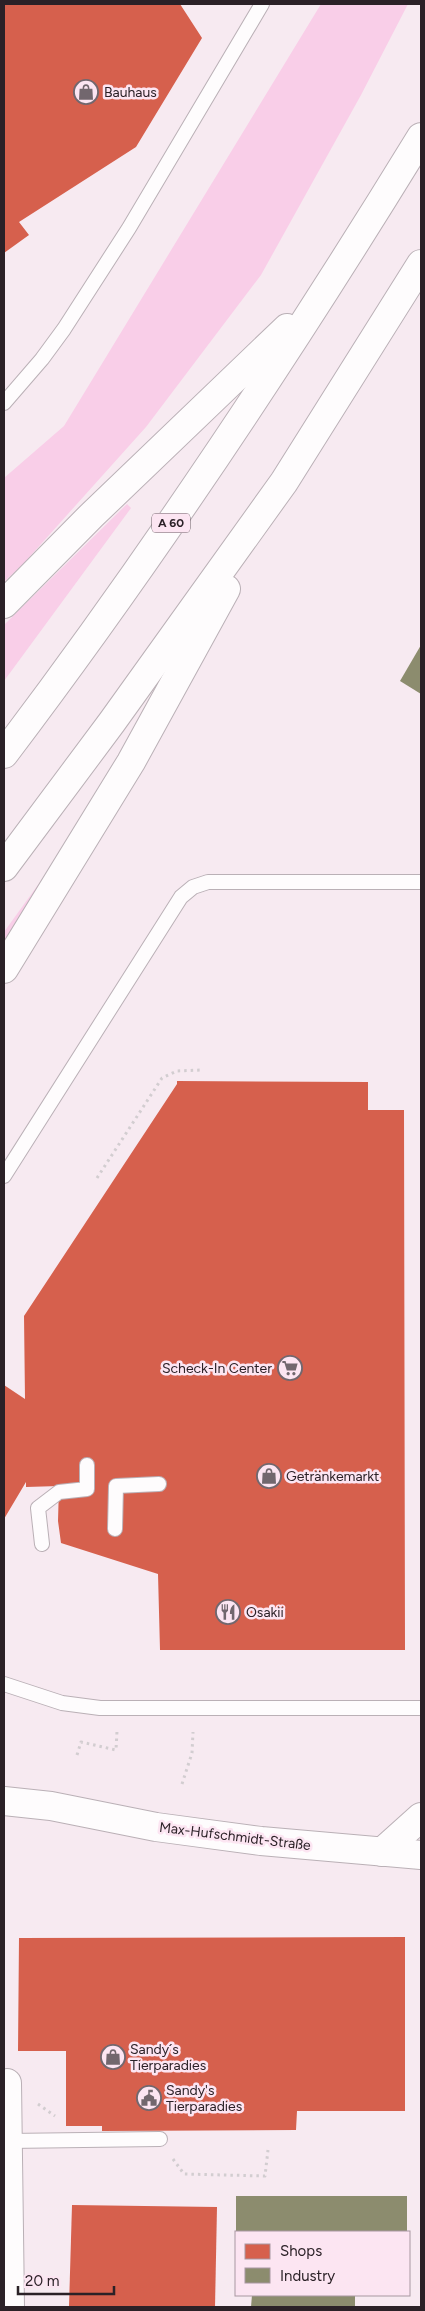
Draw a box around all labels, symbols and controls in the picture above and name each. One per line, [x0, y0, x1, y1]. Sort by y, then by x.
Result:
shop icon: Bauhaus [73, 79, 99, 105]
place label: Bauhaus [104, 84, 157, 101]
road number: A 60 [152, 514, 190, 532]
supermarket icon: Scheck-In Center [277, 1355, 303, 1381]
place label: Scheck-In Center [162, 1360, 272, 1377]
shop icon: Getränkemarkt [256, 1463, 282, 1489]
place label: Getränkemarkt [286, 1468, 379, 1485]
restaurant icon: Osakii [215, 1599, 241, 1625]
place label: Osakii [246, 1604, 284, 1621]
street label: Max-Hufschmidt-Straße [158, 1819, 312, 1854]
place label: Sandy´s Tierparadies [130, 2041, 206, 2074]
shop icon: Sandy´s Tierparadies [100, 2044, 126, 2070]
place label: Sandy's Tierparadies [166, 2082, 242, 2115]
public building icon: Sandy's Tierparadies [136, 2085, 162, 2111]
legend [235, 2231, 410, 2296]
text: Shops [280, 2242, 322, 2260]
scale bar [18, 2264, 114, 2296]
text: Industry [280, 2267, 335, 2285]
text: 20 m [25, 2272, 59, 2290]

